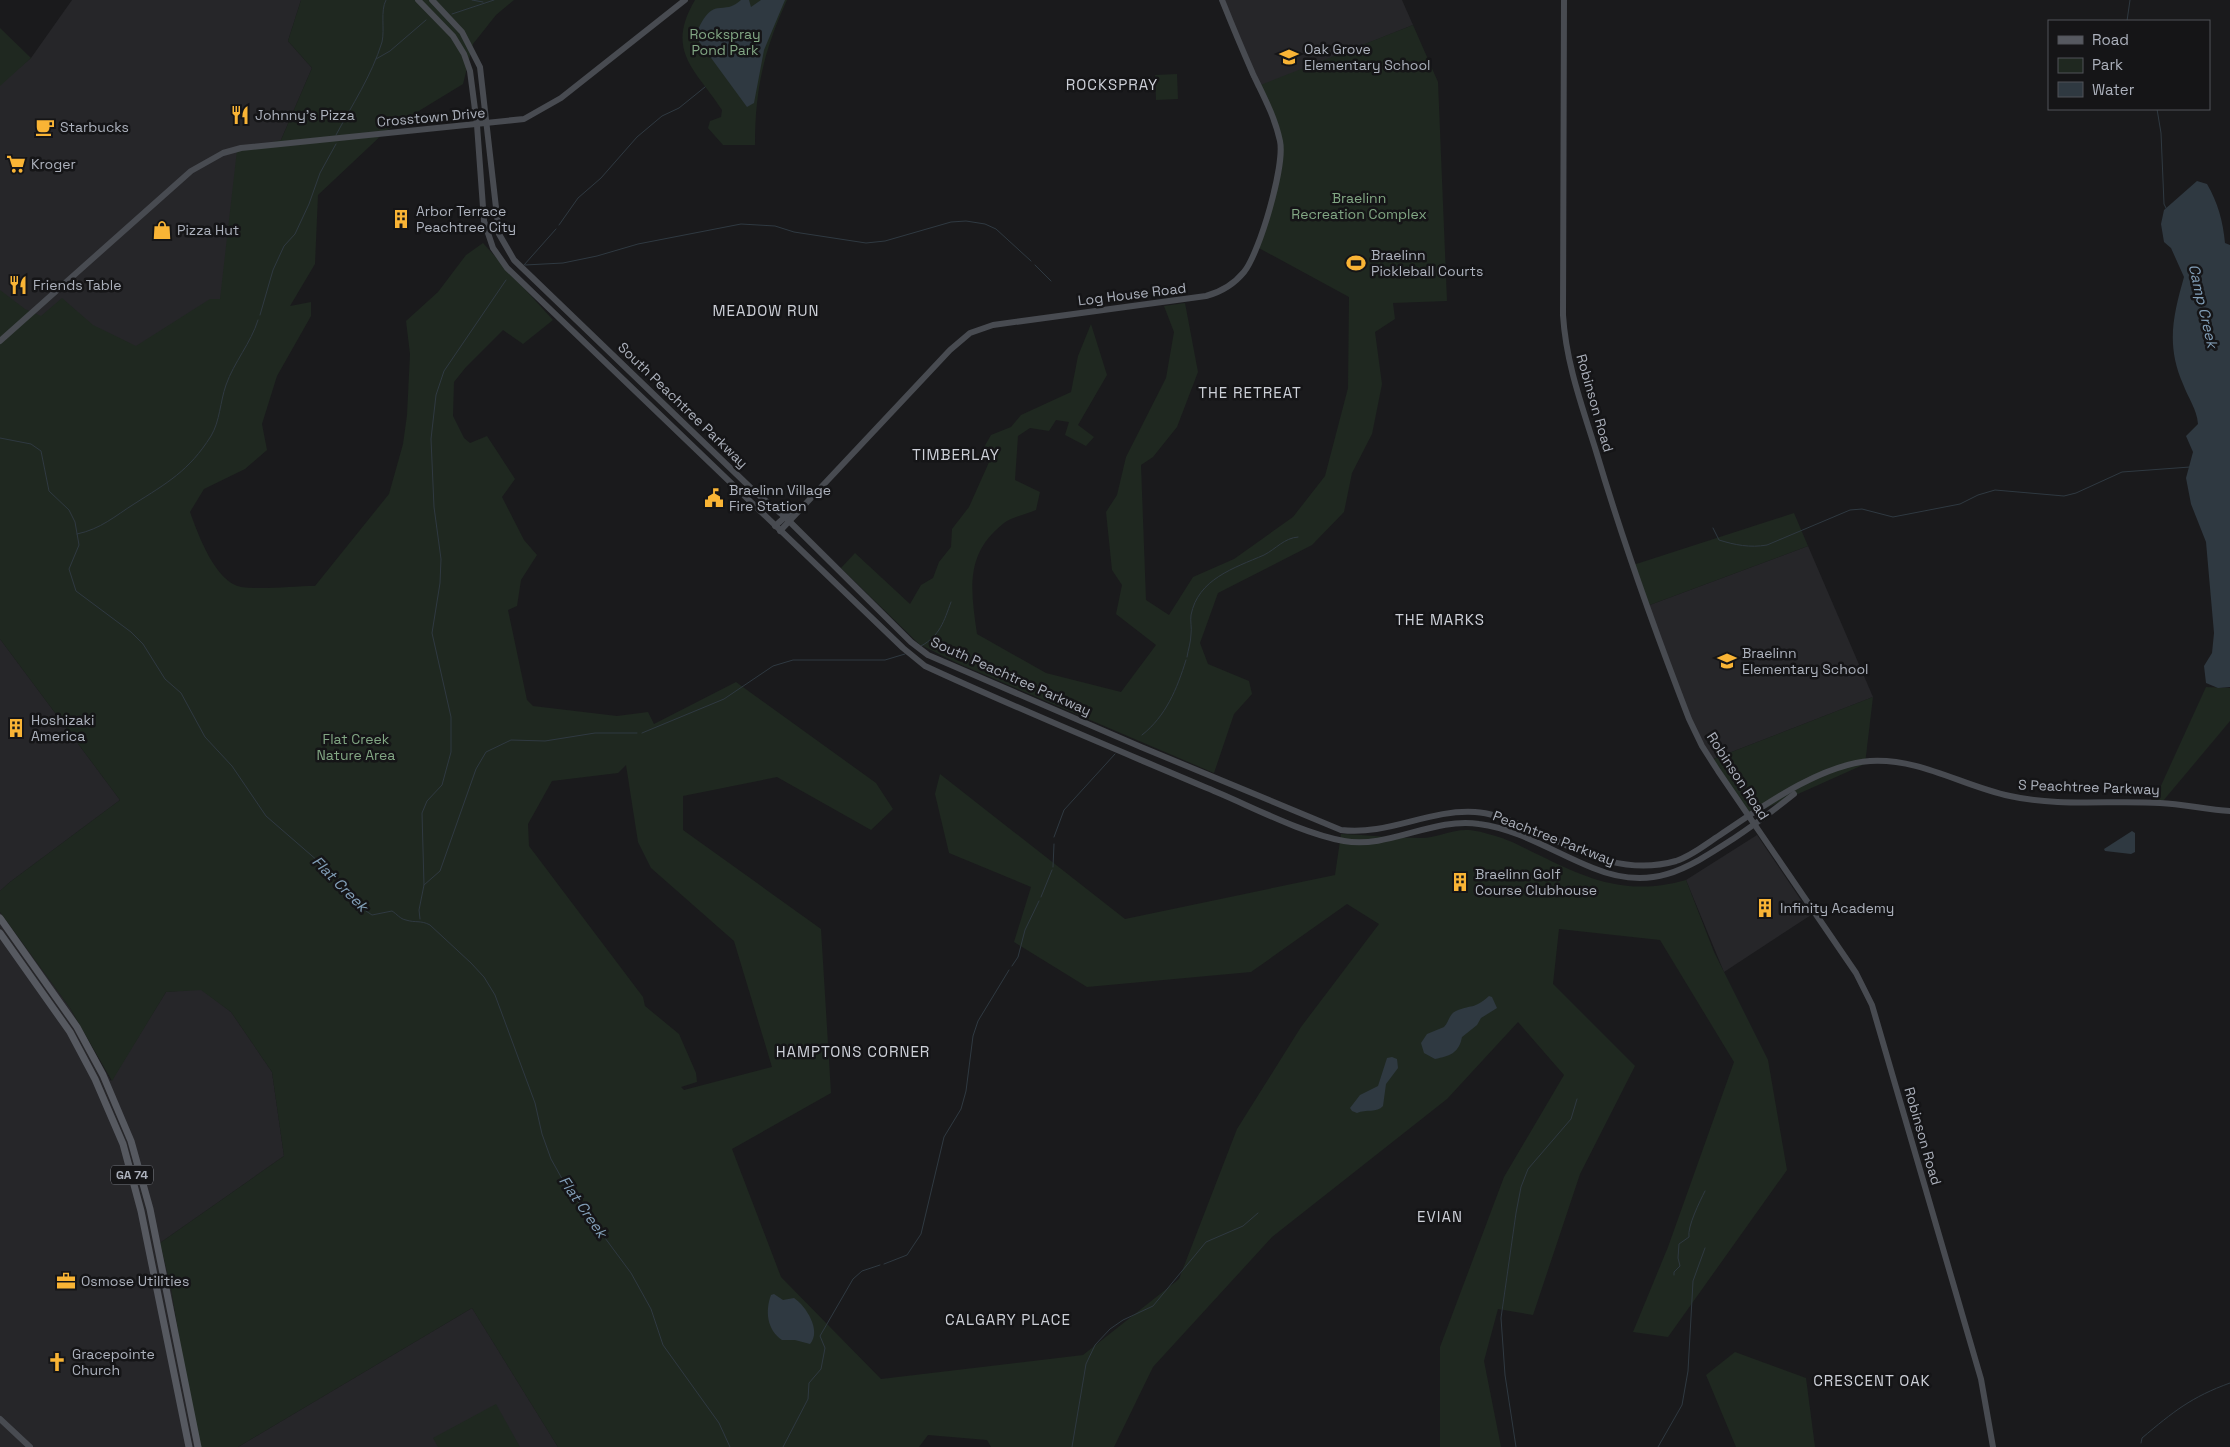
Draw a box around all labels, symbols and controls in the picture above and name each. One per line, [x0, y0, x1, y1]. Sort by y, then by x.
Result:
legend [2048, 20, 2210, 110]
park label: Rockspray Pond Park [689, 25, 761, 59]
text: Road [2092, 30, 2129, 49]
place label: Oak Grove Elementary School [1304, 40, 1430, 74]
school or university icon: Oak Grove Elementary School [1278, 46, 1300, 68]
text: Park [2092, 55, 2123, 74]
district label: ROCKSPRAY [1066, 75, 1158, 94]
text: Water [2092, 80, 2135, 99]
street label: Crosstown Drive [376, 103, 486, 131]
restaurant icon: Johnny's Pizza [229, 104, 251, 126]
place label: Johnny's Pizza [255, 106, 355, 124]
cafe icon: Starbucks [34, 116, 56, 138]
place label: Starbucks [60, 118, 129, 136]
supermarket icon: Kroger [5, 153, 27, 175]
place label: Kroger [31, 155, 76, 173]
park label: Braelinn Recreation Complex [1291, 189, 1427, 223]
place label: Arbor Terrace Peachtree City [416, 202, 516, 236]
building icon: Arbor Terrace Peachtree City [390, 208, 412, 230]
shop icon: Pizza Hut [151, 219, 173, 241]
place label: Pizza Hut [177, 221, 239, 239]
place label: Braelinn Pickleball Courts [1371, 246, 1483, 280]
sports icon: Braelinn Pickleball Courts [1345, 252, 1367, 274]
water label: Camp Creek [2185, 262, 2223, 352]
restaurant icon: Friends Table [7, 274, 29, 296]
place label: Friends Table [33, 276, 122, 294]
street label: Log House Road [1077, 278, 1187, 310]
district label: MEADOW RUN [712, 301, 820, 320]
street label: South Peachtree Parkway [614, 338, 752, 472]
street label: Robinson Road [1572, 352, 1618, 454]
district label: THE RETREAT [1198, 383, 1302, 402]
district label: TIMBERLAY [912, 445, 1000, 464]
place label: Braelinn Village Fire Station [729, 481, 831, 515]
public building icon: Braelinn Village Fire Station [703, 487, 725, 509]
district label: THE MARKS [1395, 610, 1485, 629]
street label: South Peachtree Parkway [928, 632, 1094, 720]
place label: Braelinn Elementary School [1742, 644, 1868, 678]
school or university icon: Braelinn Elementary School [1716, 650, 1738, 672]
place label: Hoshizaki America [31, 711, 95, 745]
building icon: Hoshizaki America [5, 717, 27, 739]
street label: Robinson Road [1703, 729, 1773, 823]
park label: Flat Creek Nature Area [317, 730, 395, 764]
street label: S Peachtree Parkway [2018, 776, 2160, 798]
street label: Peachtree Parkway [1490, 806, 1618, 870]
water label: Flat Creek [308, 852, 374, 917]
place label: Braelinn Golf Course Clubhouse [1475, 865, 1597, 899]
building icon: Braelinn Golf Course Clubhouse [1449, 871, 1471, 893]
building icon: Infinity Academy [1754, 897, 1776, 919]
place label: Infinity Academy [1780, 899, 1894, 917]
district label: HAMPTONS CORNER [776, 1042, 930, 1061]
street label: Robinson Road [1900, 1085, 1946, 1187]
road number: GA 74 [111, 1166, 153, 1184]
water label: Flat Creek [555, 1172, 613, 1243]
district label: EVIAN [1417, 1207, 1463, 1226]
office icon: Osmose Utilities [55, 1270, 77, 1292]
place label: Osmose Utilities [81, 1272, 189, 1290]
district label: CALGARY PLACE [945, 1310, 1071, 1329]
place label: Gracepointe Church [72, 1345, 155, 1379]
church icon: Gracepointe Church [46, 1351, 68, 1373]
district label: CRESCENT OAK [1813, 1371, 1931, 1390]

